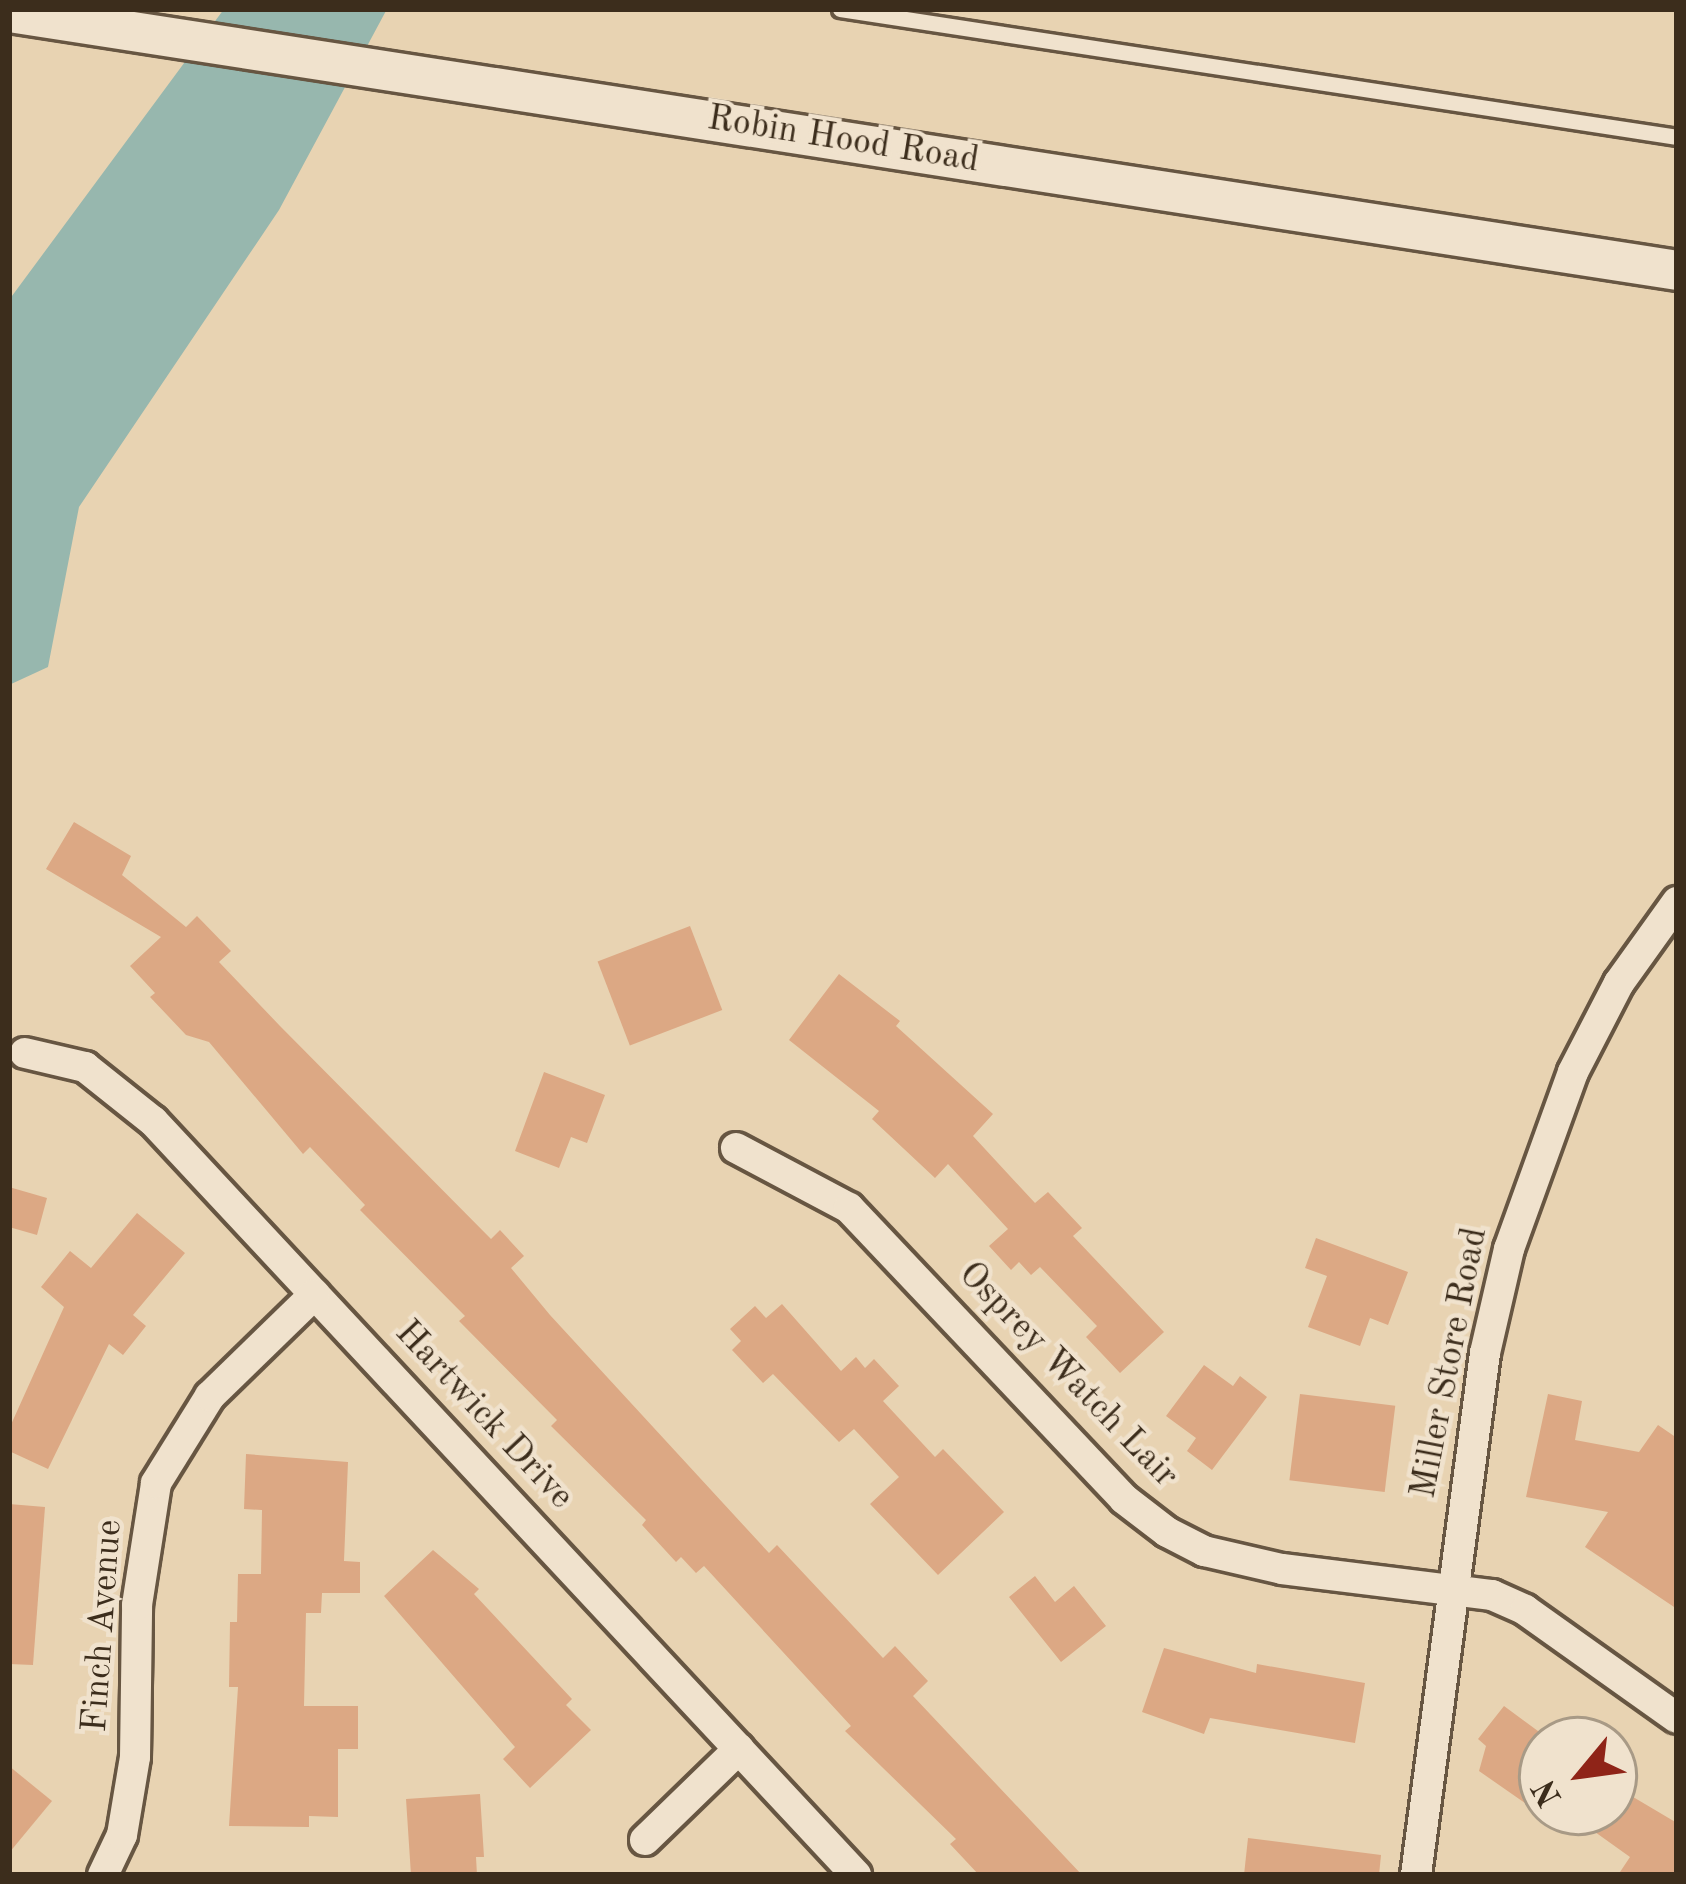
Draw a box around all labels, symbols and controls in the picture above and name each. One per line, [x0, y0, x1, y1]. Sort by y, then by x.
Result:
street label: Robin Hood Road [704, 98, 982, 184]
street label: Miller Store Road [1404, 1224, 1498, 1502]
street label: Osprey Watch Lair [948, 1254, 1186, 1498]
street label: Hartwick Drive [385, 1313, 581, 1519]
street label: Finch Avenue [75, 1518, 133, 1734]
north arrow [1518, 1716, 1638, 1836]
text: N [1528, 1773, 1569, 1811]

